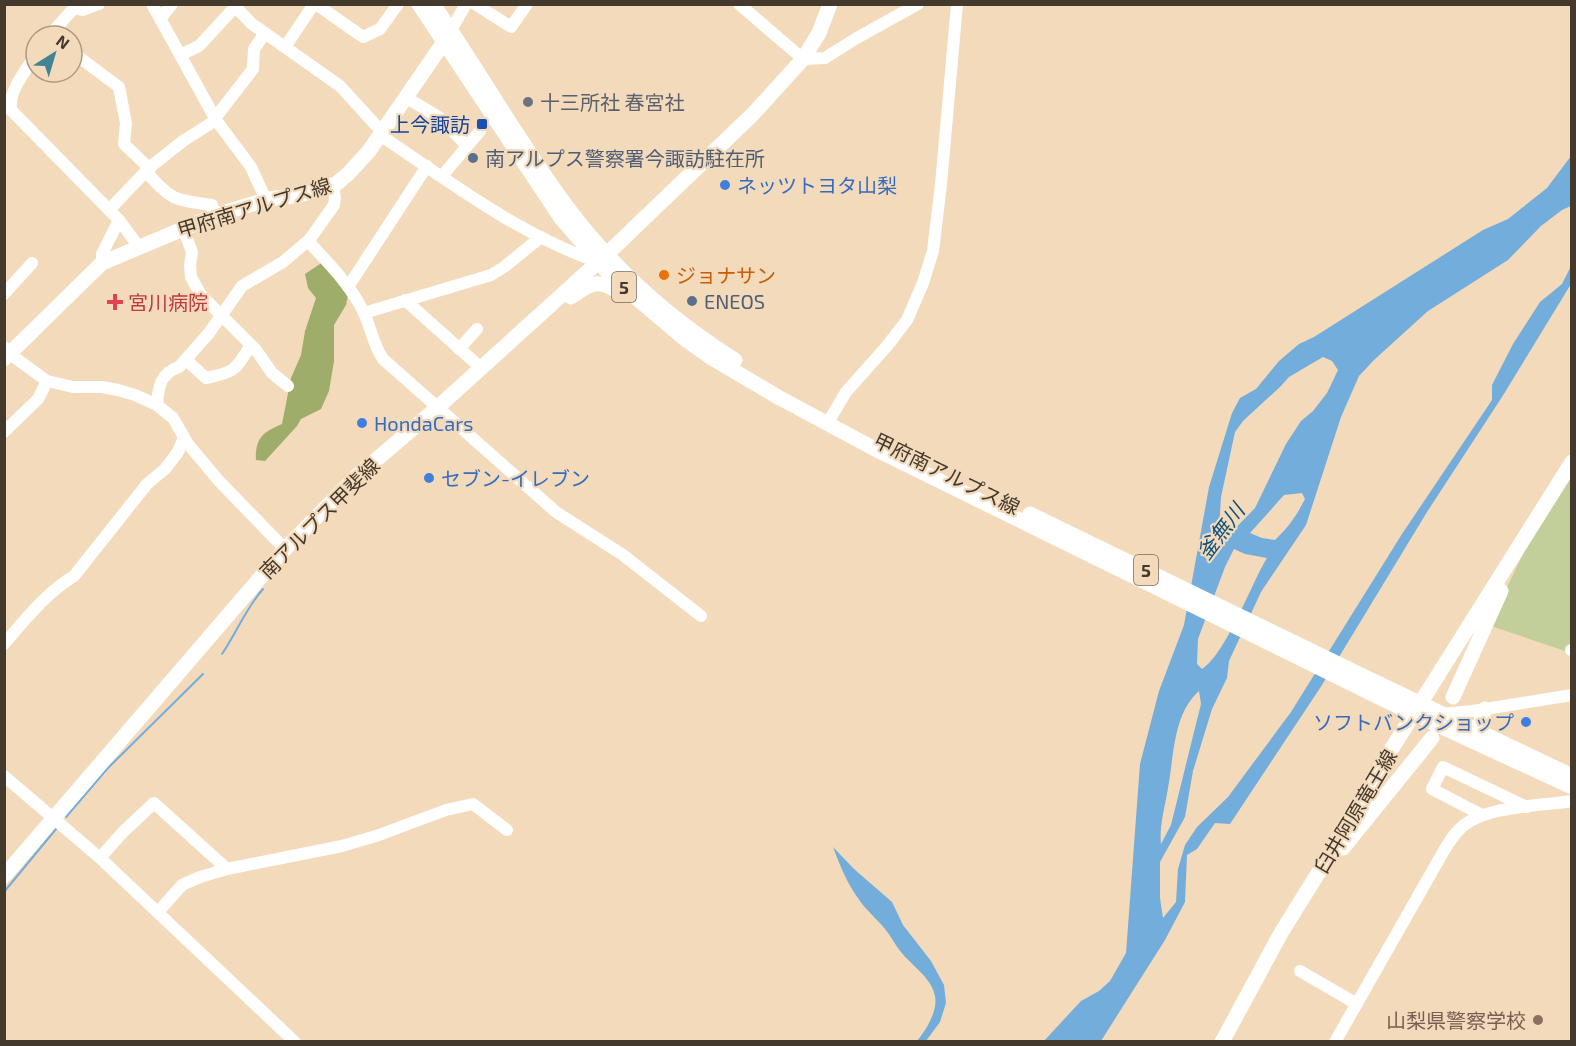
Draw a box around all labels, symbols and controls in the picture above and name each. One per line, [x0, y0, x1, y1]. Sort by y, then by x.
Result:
north arrow [24, 24, 84, 84]
text: N [53, 31, 74, 53]
place label: 十三所社 春宮社 [540, 90, 684, 114]
marker: 十三所社 春宮社 [521, 95, 535, 109]
place label: 上今諏訪 [390, 112, 470, 136]
marker: 上今諏訪 [475, 117, 489, 131]
place label: 南アルプス警察署今諏訪駐在所 [485, 146, 765, 170]
marker: 南アルプス警察署今諏訪駐在所 [466, 151, 480, 165]
street label: 甲府南アルプス線 [174, 172, 334, 242]
place label: ネッツトヨタ山梨 [737, 173, 897, 197]
marker: ネッツトヨタ山梨 [718, 178, 732, 192]
place label: ジョナサン [676, 263, 776, 287]
marker: ジョナサン [657, 268, 671, 282]
road number: 5 [612, 272, 636, 302]
place label: ENEOS [704, 289, 765, 313]
place label: 宮川病院 [128, 290, 208, 314]
marker: 宮川病院 [106, 293, 124, 311]
marker: ENEOS [685, 294, 699, 308]
place label: HondaCars [374, 411, 473, 435]
marker: HondaCars [355, 416, 369, 430]
street label: 甲府南アルプス線 [870, 427, 1024, 519]
street label: 南アルプス甲斐線 [254, 453, 384, 583]
place label: セブン-イレブン [441, 466, 590, 490]
marker: セブン-イレブン [422, 471, 436, 485]
water label: 釜無川 [1191, 497, 1250, 564]
road number: 5 [1134, 555, 1158, 585]
place label: ソフトバンクショップ [1313, 710, 1514, 734]
marker: ソフトバンクショップ [1519, 715, 1533, 729]
street label: 臼井阿原竜王線 [1309, 745, 1401, 877]
place label: 山梨県警察学校 [1386, 1008, 1526, 1032]
marker: 山梨県警察学校 [1531, 1013, 1545, 1027]

